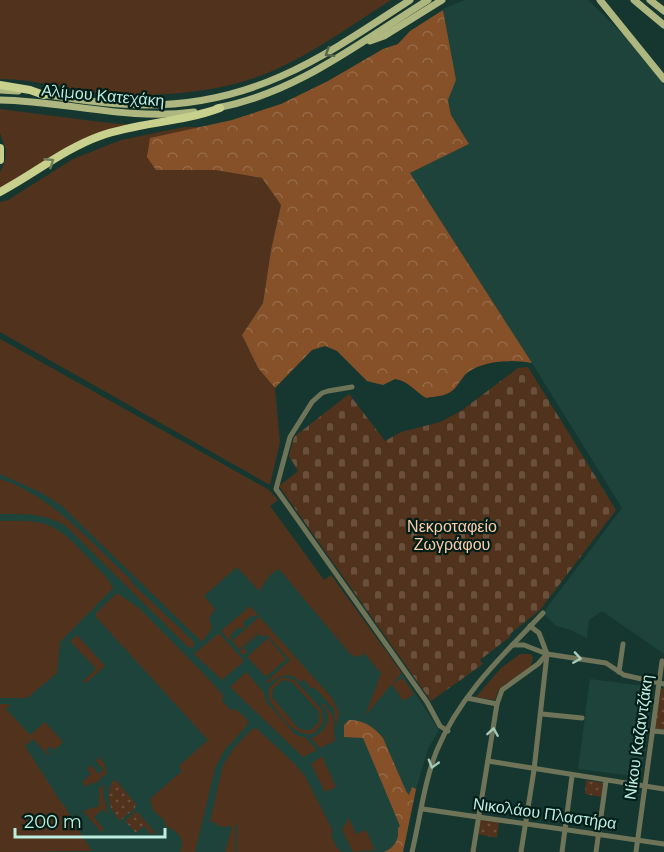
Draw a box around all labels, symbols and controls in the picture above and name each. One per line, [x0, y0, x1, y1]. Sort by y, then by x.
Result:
one-way arrow [325, 45, 335, 57]
street label: Αλίμου Κατεχάκη [41, 81, 165, 110]
one-way arrow [44, 157, 54, 169]
park label: Νεκροταφείο Ζωγράφου [407, 517, 497, 554]
one-way arrow [572, 652, 581, 664]
street label: Νίκου Καζαντζάκη [620, 673, 657, 801]
one-way arrow [486, 727, 498, 737]
one-way arrow [428, 758, 440, 769]
street label: Νικολάου Πλαστήρα [472, 794, 618, 833]
scale bar [15, 801, 165, 839]
text: 200 m [24, 811, 82, 833]

